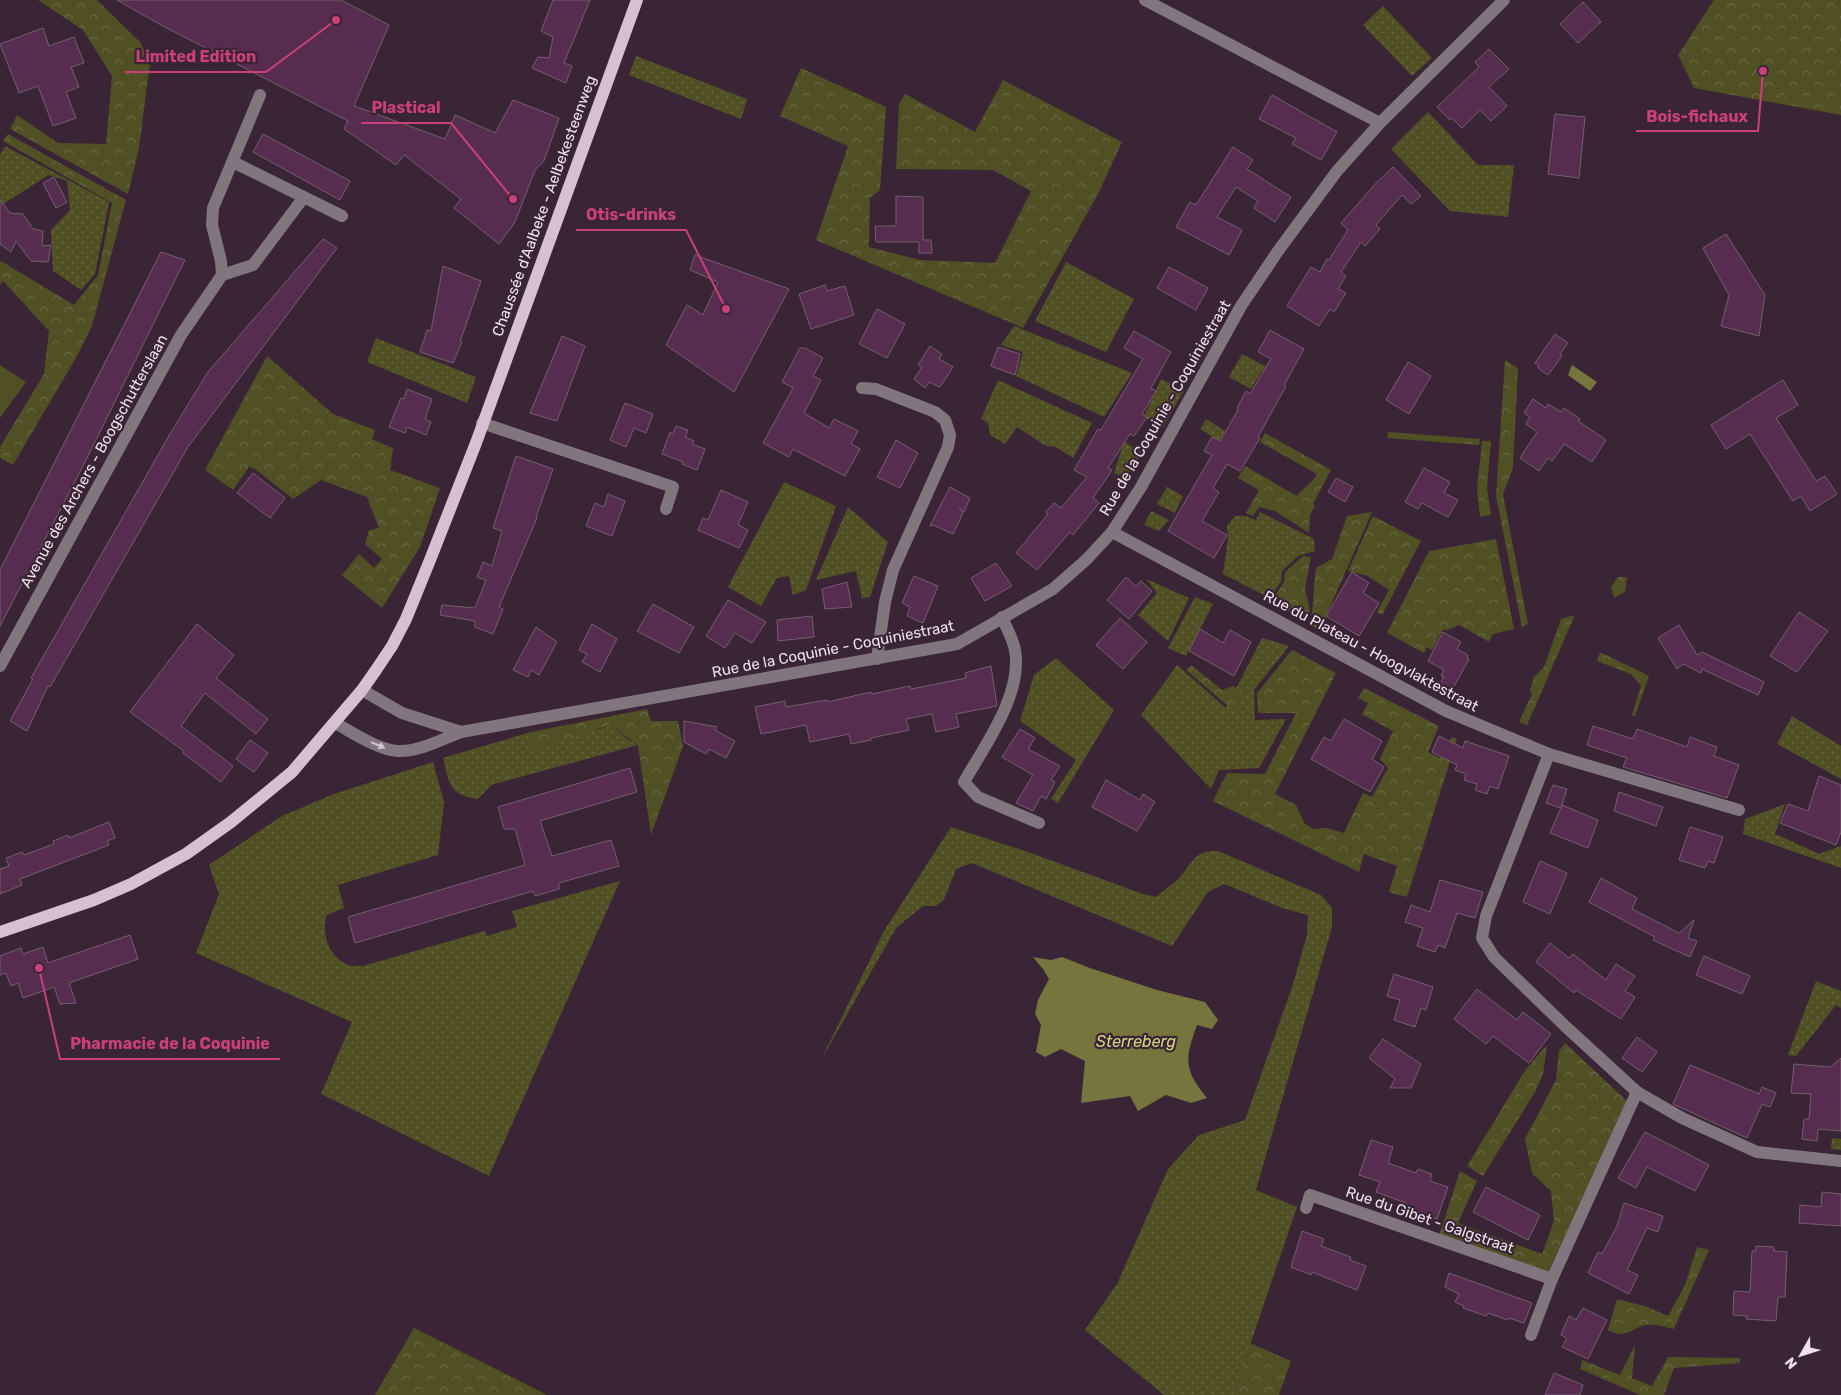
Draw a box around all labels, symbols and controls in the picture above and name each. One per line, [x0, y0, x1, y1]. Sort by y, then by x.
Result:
callout: Limited Edition [125, 41, 266, 72]
text: Limited Edition [136, 47, 256, 66]
street label: Chaussée d'Aalbeke - Aelbekesteenweg [488, 73, 600, 339]
callout: Plastical [361, 92, 451, 123]
text: Plastical [371, 98, 441, 117]
callout: Bois-fichaux [1636, 100, 1758, 131]
text: Bois-fichaux [1646, 107, 1748, 126]
callout: Otis-drinks [576, 199, 686, 230]
text: Otis-drinks [586, 205, 676, 224]
street label: Rue de la Coquinie - Coquiniestraat [1096, 297, 1234, 519]
street label: Avenue des Archers - Boogschutterslaan [17, 331, 171, 591]
street label: Rue du Plateau - Hoogvlaktestraat [1260, 587, 1482, 716]
street label: Rue de la Coquinie - Coquiniestraat [710, 617, 956, 681]
one-way arrow [371, 741, 385, 749]
callout: Pharmacie de la Coquinie [60, 1028, 280, 1059]
water label: Sterreberg [1096, 1032, 1176, 1051]
text: Pharmacie de la Coquinie [70, 1034, 270, 1053]
street label: Rue du Gibet - Galgstraat [1344, 1183, 1517, 1257]
north arrow [1776, 1330, 1826, 1380]
text: N [1782, 1354, 1801, 1372]

